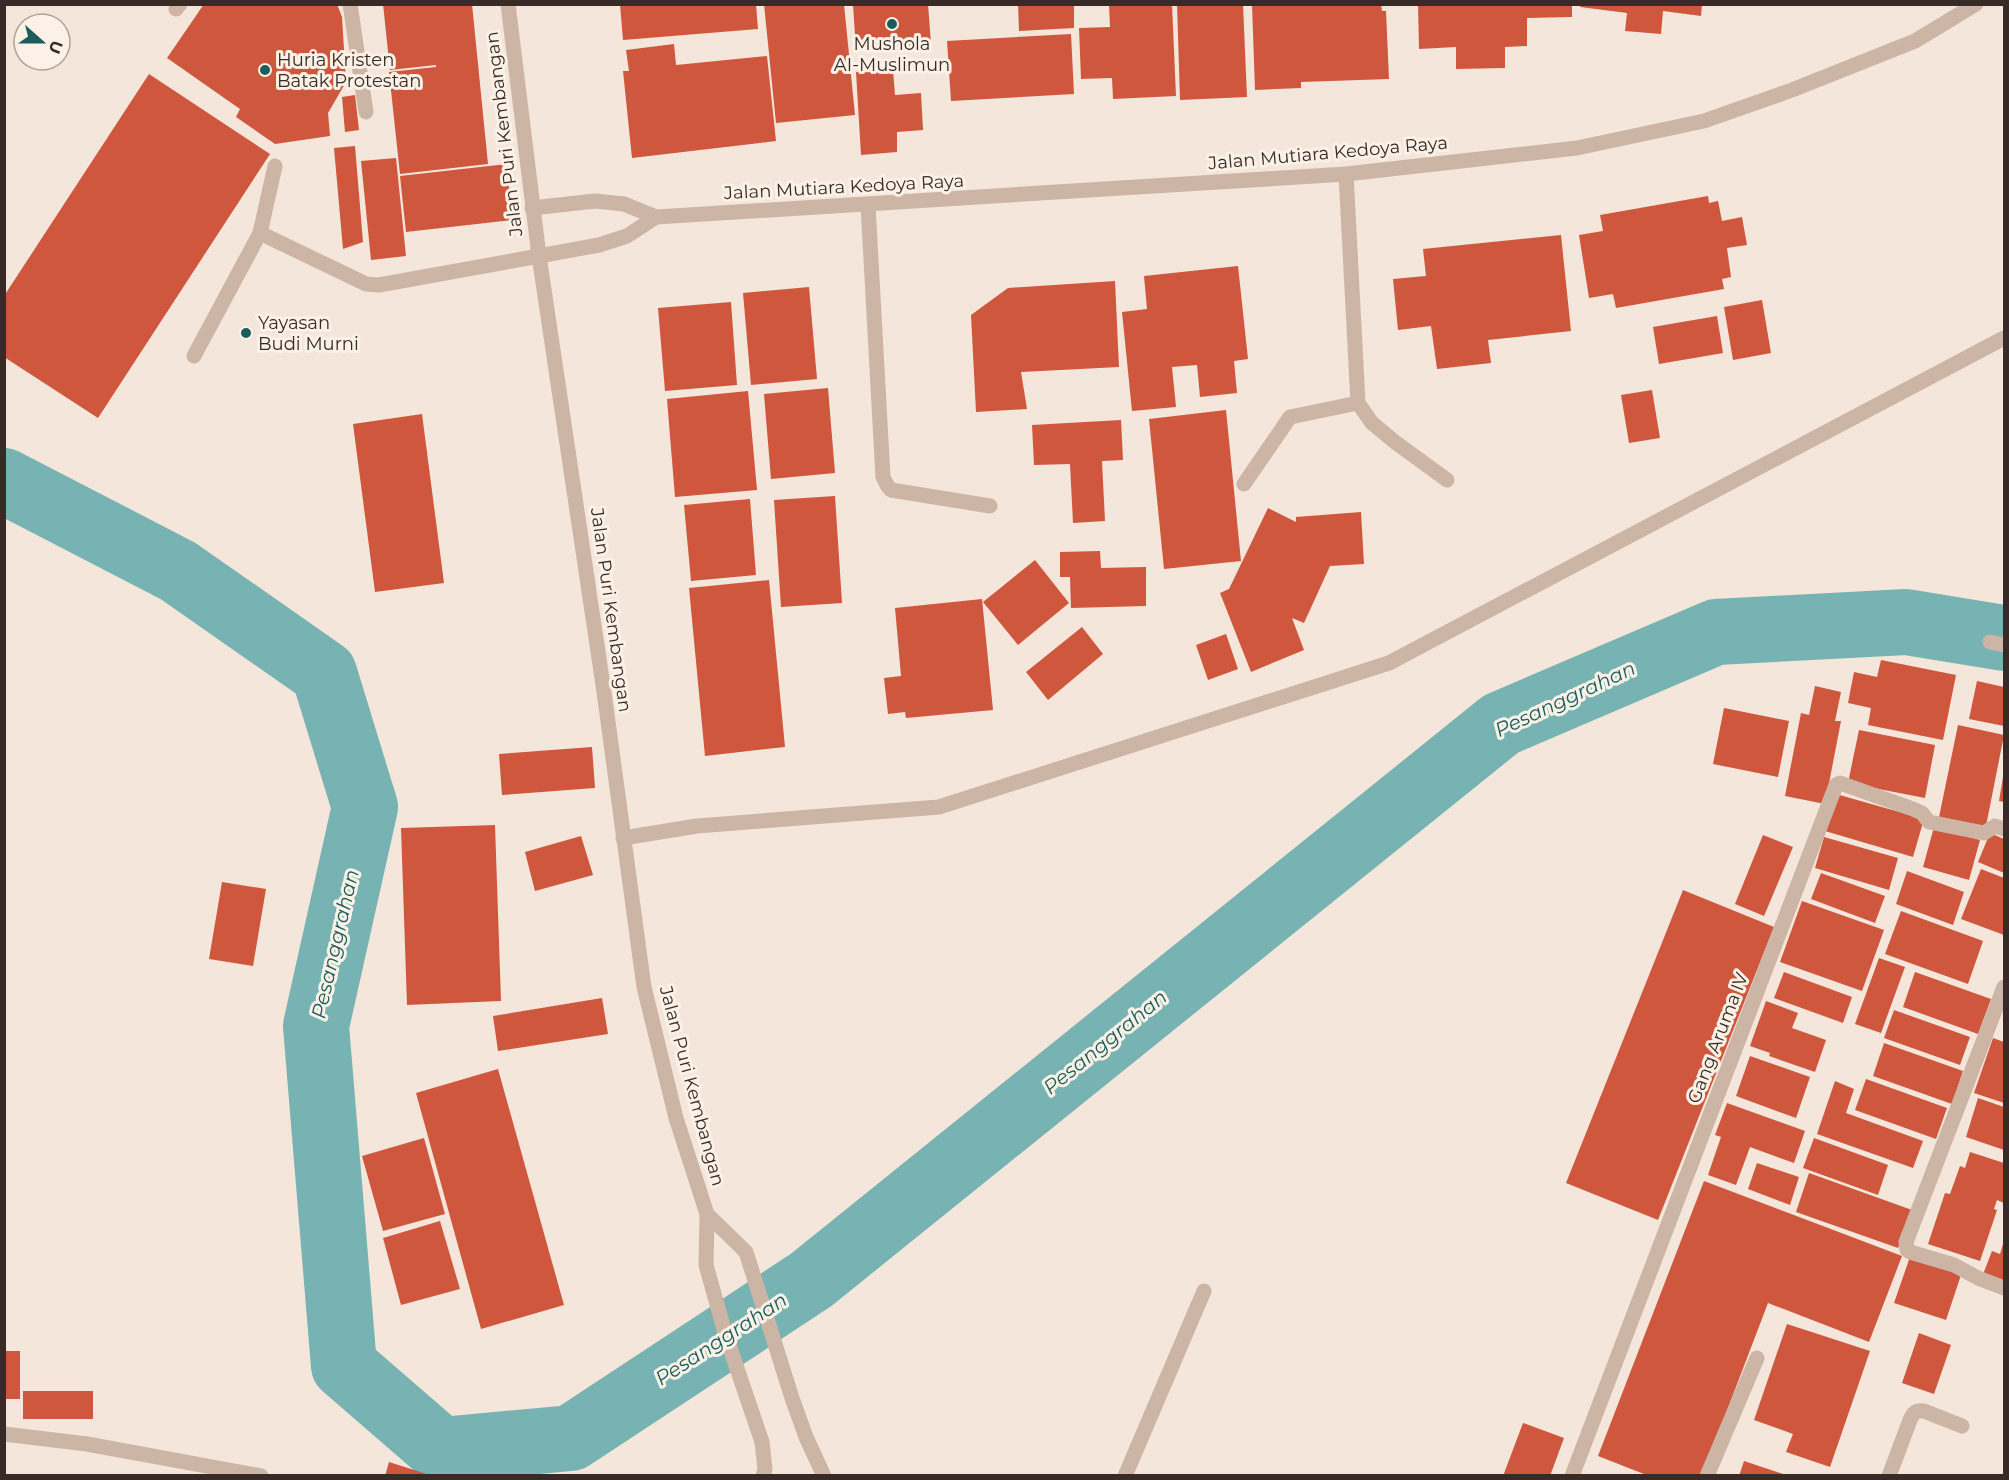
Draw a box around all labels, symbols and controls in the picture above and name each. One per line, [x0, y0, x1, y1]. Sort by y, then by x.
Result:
north arrow [12, 12, 72, 72]
marker: Mushola AI-Muslimun [885, 17, 899, 31]
street label: Jalan Puri Kembangan [481, 30, 528, 239]
place label: Mushola AI-Muslimun [834, 33, 950, 76]
text: U [44, 38, 67, 56]
place label: Huria Kristen Batak Protestan [277, 49, 421, 92]
marker: Huria Kristen Batak Protestan [258, 63, 272, 77]
street label: Jalan Mutiara Kedoya Raya [1206, 132, 1449, 175]
street label: Jalan Mutiara Kedoya Raya [722, 170, 965, 204]
place label: Yayasan Budi Murni [258, 312, 359, 355]
marker: Yayasan Budi Murni [239, 326, 253, 340]
street label: Jalan Puri Kembangan [586, 505, 636, 714]
water label: Pesanggrahan [1491, 656, 1639, 742]
water label: Pesanggrahan [306, 867, 364, 1021]
street label: Gang Aruma IV [1683, 969, 1753, 1106]
street label: Jalan Puri Kembangan [654, 983, 729, 1188]
water label: Pesanggrahan [1038, 985, 1172, 1099]
water label: Pesanggrahan [651, 1287, 791, 1391]

